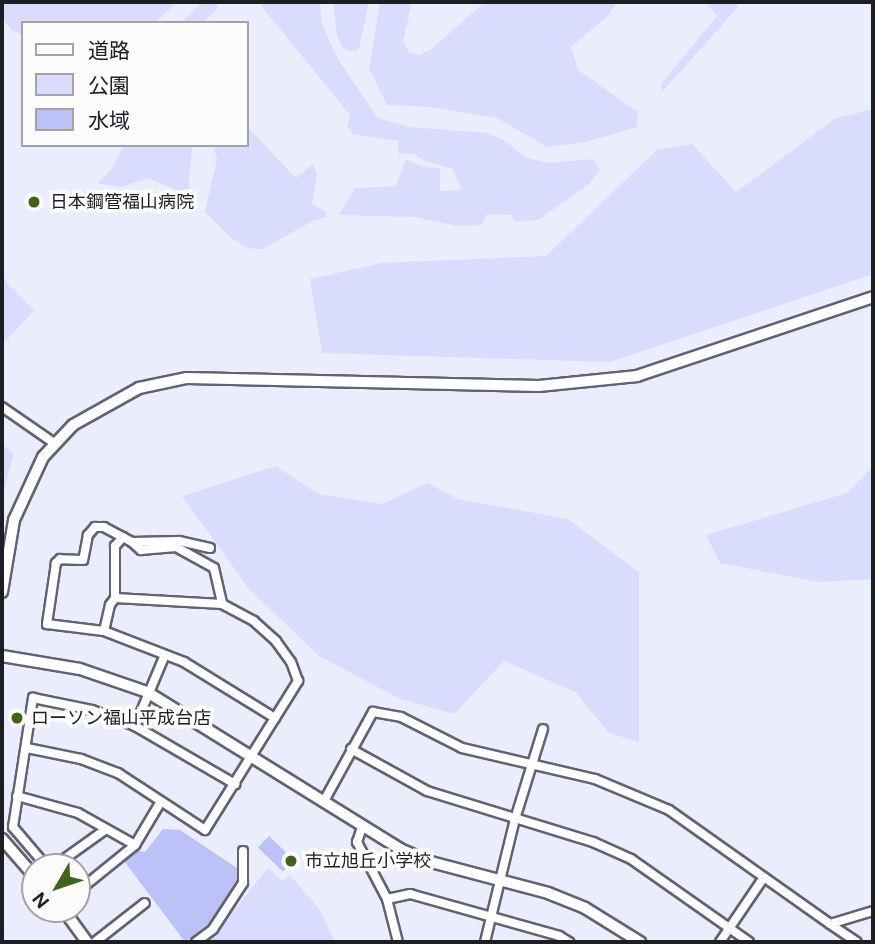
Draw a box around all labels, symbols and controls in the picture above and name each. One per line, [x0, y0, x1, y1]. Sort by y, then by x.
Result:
legend [21, 21, 248, 147]
text: 道路 [88, 37, 130, 65]
text: 公園 [88, 72, 130, 100]
text: 水域 [88, 107, 130, 135]
place label: 日本鋼管福山病院 [50, 191, 194, 213]
marker: 日本鋼管福山病院 [24, 192, 44, 212]
place label: ローソン福山平成台店 [31, 707, 211, 729]
marker: ローソン福山平成台店 [9, 710, 25, 726]
place label: 市立旭丘小学校 [305, 850, 431, 872]
north arrow [21, 853, 91, 923]
marker: 市立旭丘小学校 [283, 853, 299, 869]
text: N [27, 887, 55, 914]

